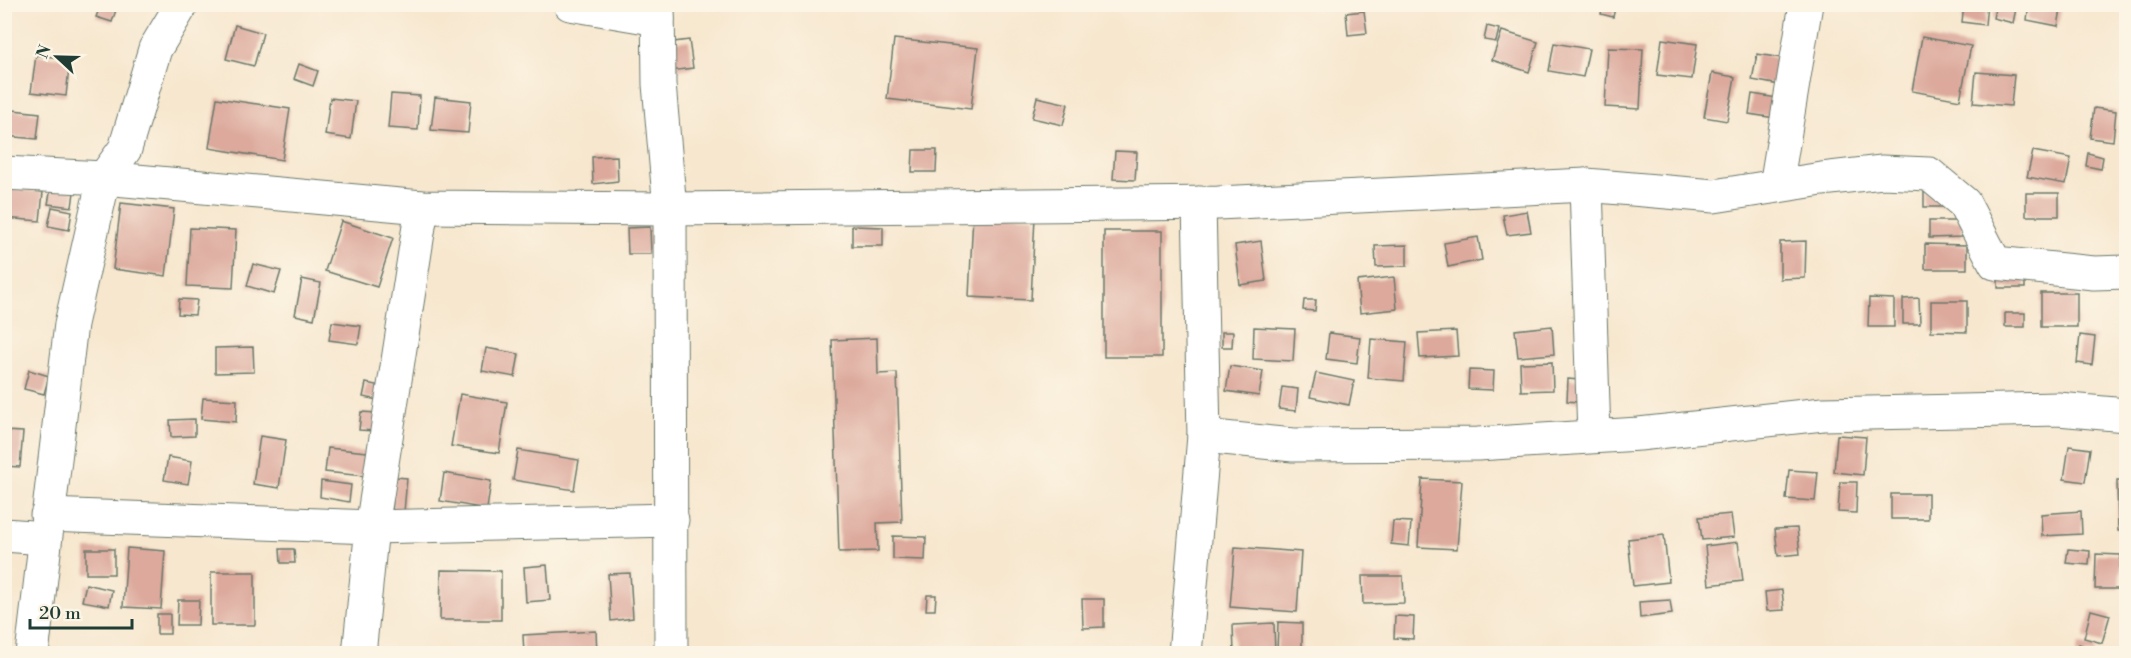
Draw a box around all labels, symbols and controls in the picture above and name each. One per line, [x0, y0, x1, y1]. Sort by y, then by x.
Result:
north arrow [27, 27, 87, 87]
text: N [32, 42, 56, 61]
scale bar [30, 592, 132, 630]
text: 20 m [39, 602, 81, 625]

